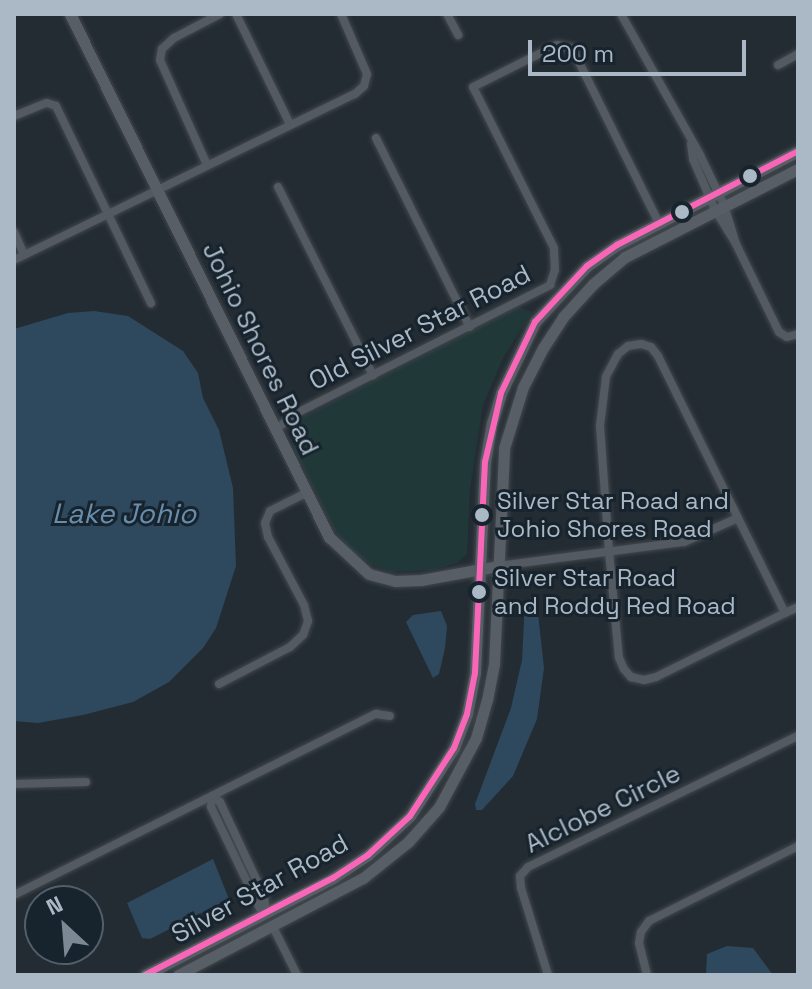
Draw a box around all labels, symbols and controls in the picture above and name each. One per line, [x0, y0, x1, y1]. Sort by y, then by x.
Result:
scale bar [532, 24, 750, 74]
text: 200 m [542, 38, 614, 69]
unlabelled marker [742, 168, 758, 184]
unlabelled marker [674, 204, 690, 220]
street label: Johio Shores Road [195, 238, 325, 460]
street label: Old Silver Star Road [304, 259, 536, 397]
place label: Silver Star Road and Johio Shores Road [497, 487, 729, 543]
water label: Lake Johio [52, 496, 196, 530]
marker: Silver Star Road and Johio Shores Road [474, 507, 490, 523]
place label: Silver Star Road and Roddy Red Road [494, 564, 736, 620]
marker: Silver Star Road and Roddy Red Road [471, 584, 487, 600]
street label: Alclobe Circle [520, 758, 686, 860]
street label: Silver Star Road [166, 828, 354, 950]
north arrow [24, 885, 104, 965]
text: N [42, 889, 67, 921]

